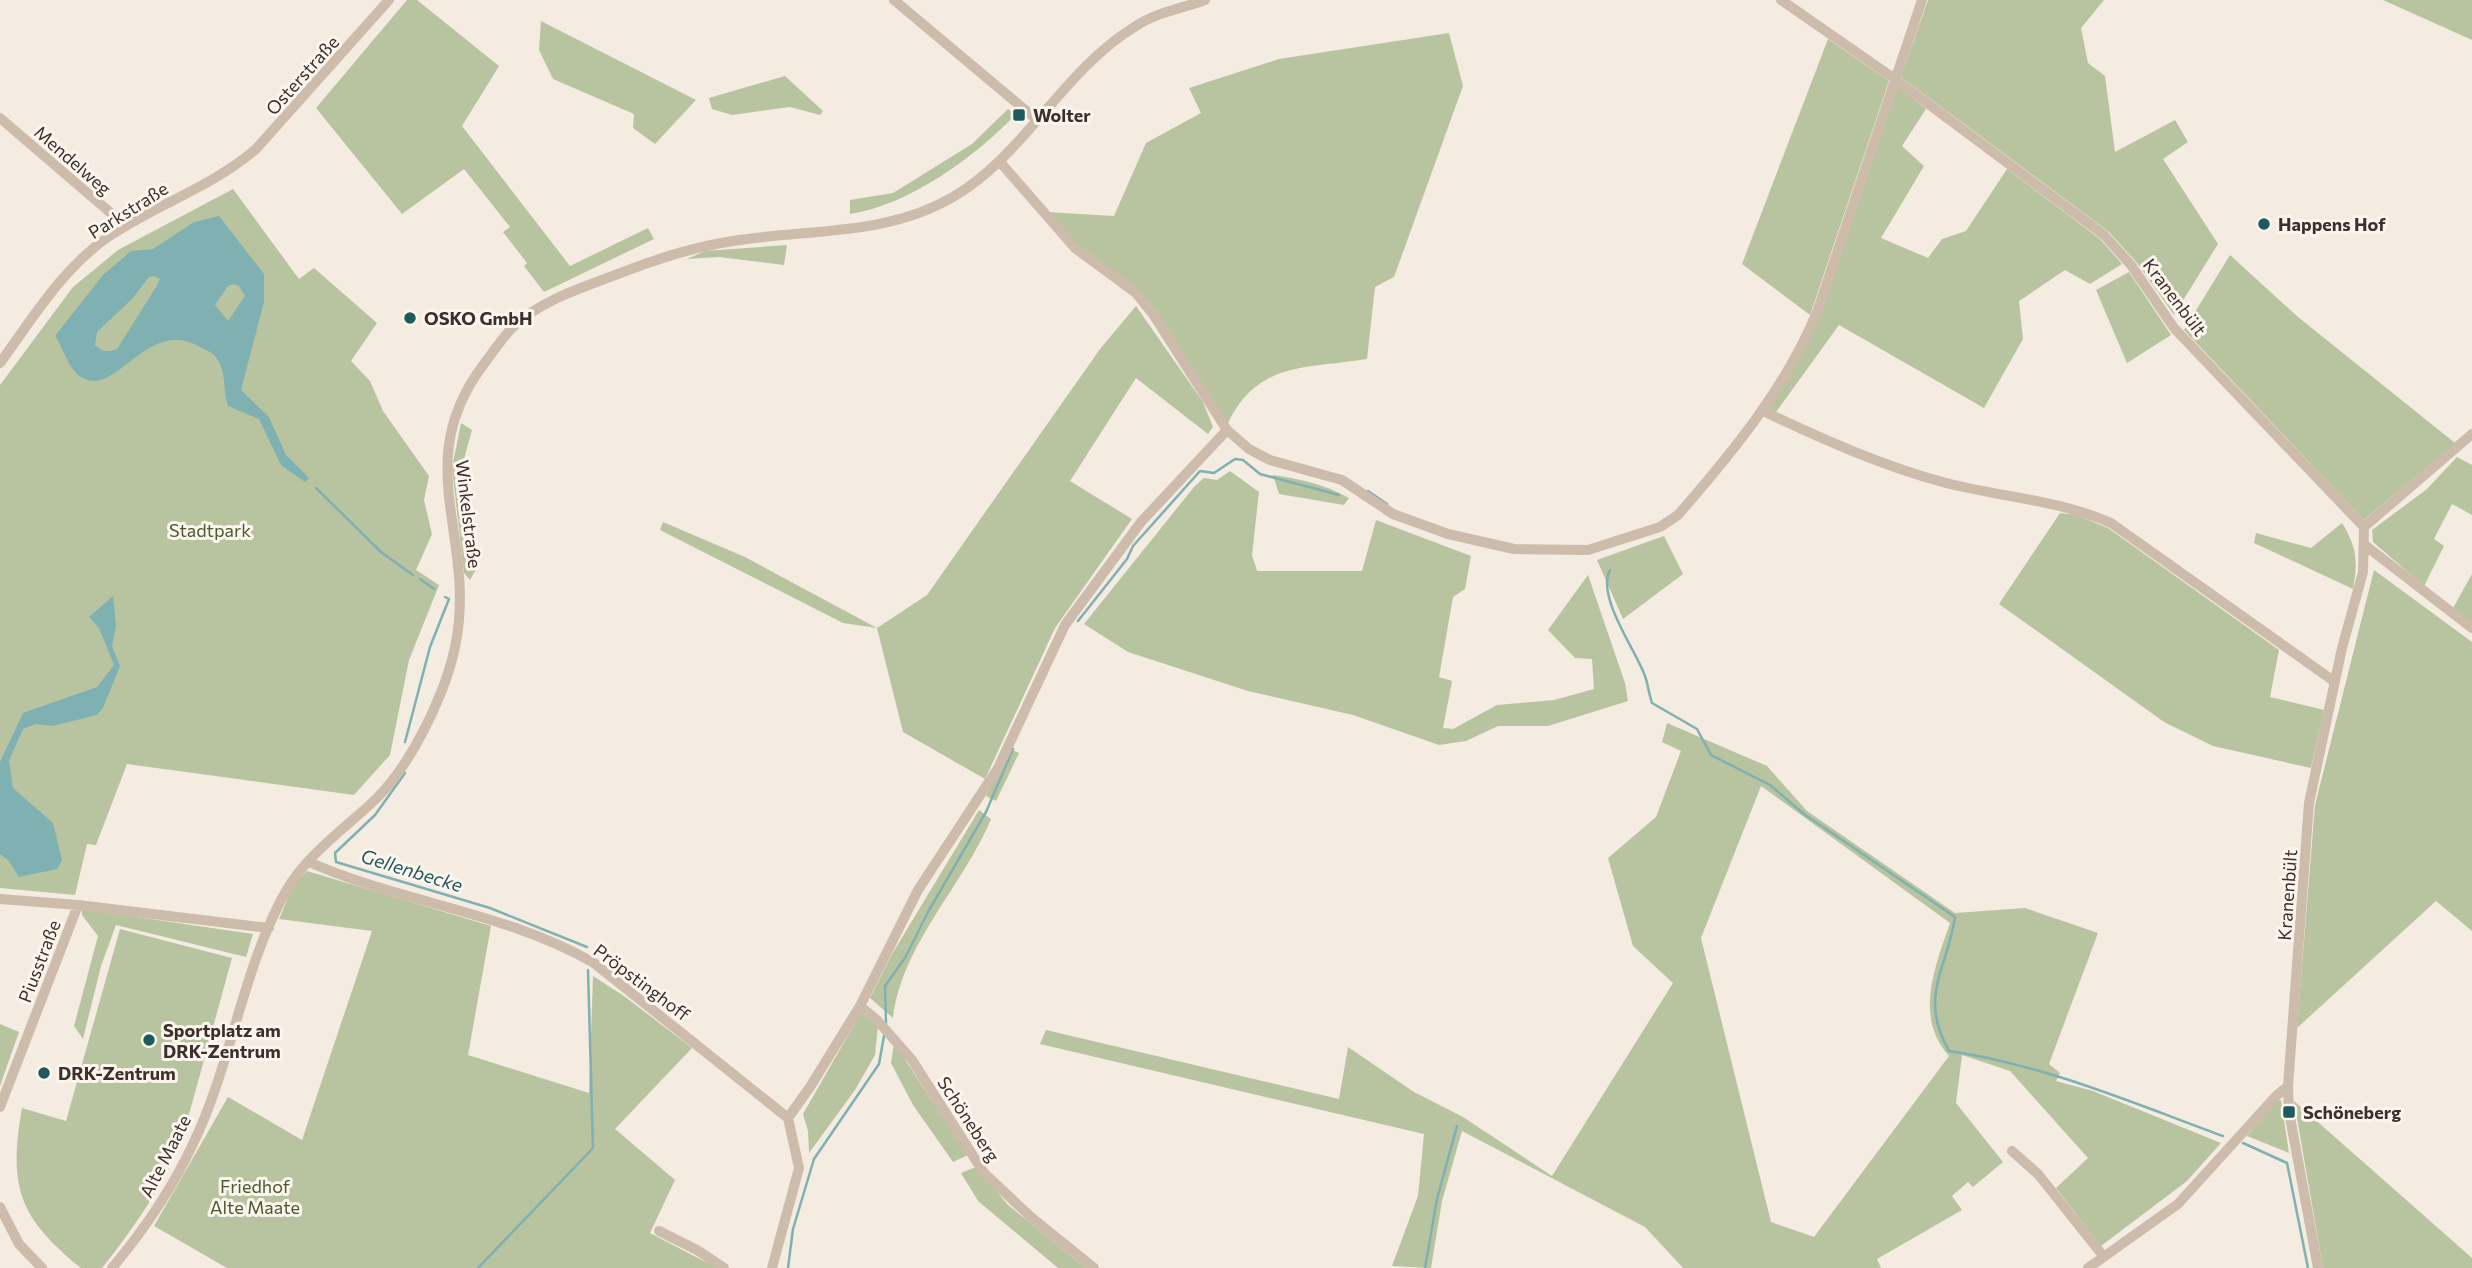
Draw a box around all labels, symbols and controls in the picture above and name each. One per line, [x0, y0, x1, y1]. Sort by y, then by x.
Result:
street label: Osterstraße [261, 31, 343, 119]
place label: Wolter [1033, 104, 1091, 126]
marker: Wolter [1011, 107, 1027, 123]
street label: Mendelweg [30, 121, 116, 200]
street label: Parkstraße [84, 177, 172, 243]
place label: Happens Hof [2278, 213, 2386, 235]
marker: Happens Hof [2256, 216, 2272, 232]
street label: Kranenbült [2139, 254, 2211, 340]
place label: OSKO GmbH [424, 307, 532, 329]
marker: OSKO GmbH [402, 310, 418, 326]
street label: Winkelstraße [451, 459, 487, 569]
park label: Stadtpark [169, 519, 251, 541]
water label: Gellenbecke [358, 844, 466, 896]
street label: Kranenbült [2273, 849, 2301, 941]
street label: Piusstraße [13, 917, 65, 1005]
street label: Pröpstinghoff [590, 939, 694, 1025]
place label: Sportplatz am DRK-Zentrum [163, 1019, 281, 1062]
marker: Sportplatz am DRK-Zentrum [141, 1032, 157, 1048]
place label: DRK-Zentrum [58, 1062, 176, 1084]
marker: DRK-Zentrum [36, 1065, 52, 1081]
street label: Schöneberg [933, 1072, 1005, 1166]
place label: Schöneberg [2303, 1101, 2401, 1123]
marker: Schöneberg [2281, 1104, 2297, 1120]
street label: Alte Maate [135, 1111, 195, 1201]
park label: Friedhof Alte Maate [210, 1175, 300, 1218]

